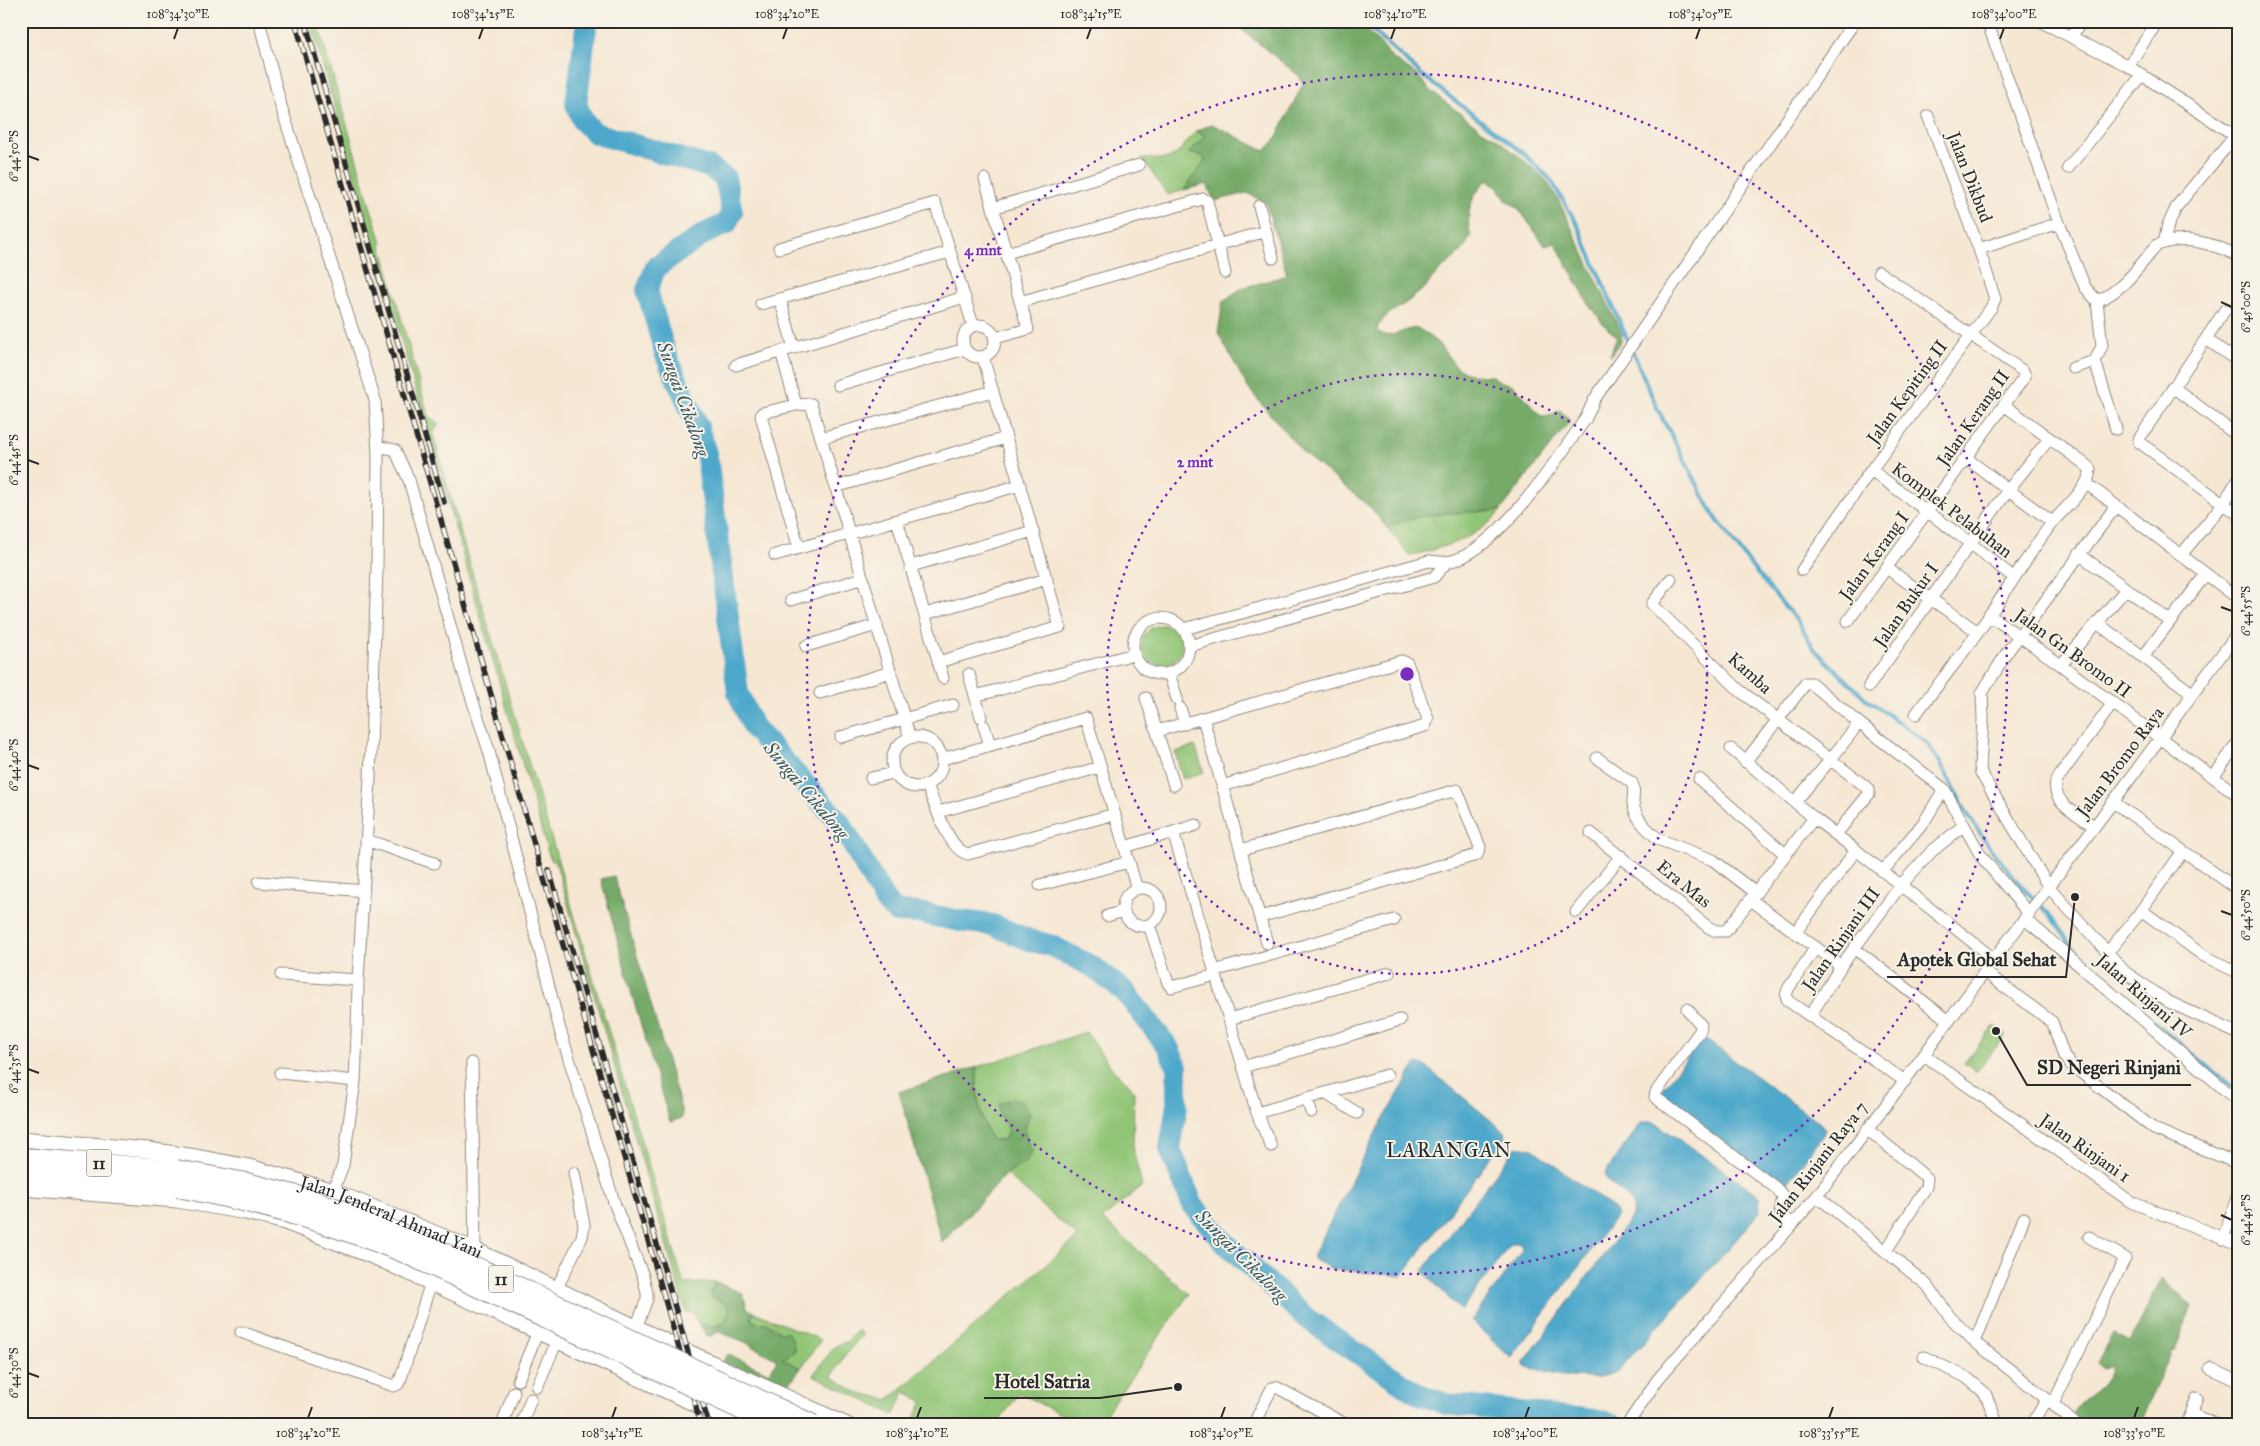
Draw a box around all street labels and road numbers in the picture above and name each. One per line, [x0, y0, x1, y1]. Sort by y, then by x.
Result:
street label: Jalan Dikbud [1941, 127, 1997, 226]
street label: Jalan Kepiting II [1861, 335, 1953, 451]
street label: Jalan Kerang II [1931, 365, 2015, 473]
street label: Komplek Pelabuhan [1887, 457, 2017, 563]
street label: Jalan Kerang I [1833, 507, 1915, 607]
street label: Jalan Bukur I [1868, 558, 1944, 654]
street label: Jalan Gn Bromo II [2008, 602, 2136, 704]
street label: Kamba [1723, 648, 1777, 699]
street label: Jalan Bromo Raya [2070, 702, 2170, 824]
street label: Era Mas [1652, 855, 1716, 913]
street label: Jalan Rinjani III [1796, 883, 1886, 997]
street label: Jalan Rinjani IV [2090, 947, 2197, 1045]
street label: Jalan Rinjani Raya 7 [1763, 1097, 1873, 1229]
street label: Jalan Rinjani 1 [2033, 1108, 2135, 1188]
road number: 11 [86, 1150, 112, 1176]
street label: Jalan Jenderal Ahmad Yani [295, 1171, 486, 1263]
road number: 11 [488, 1266, 514, 1292]

